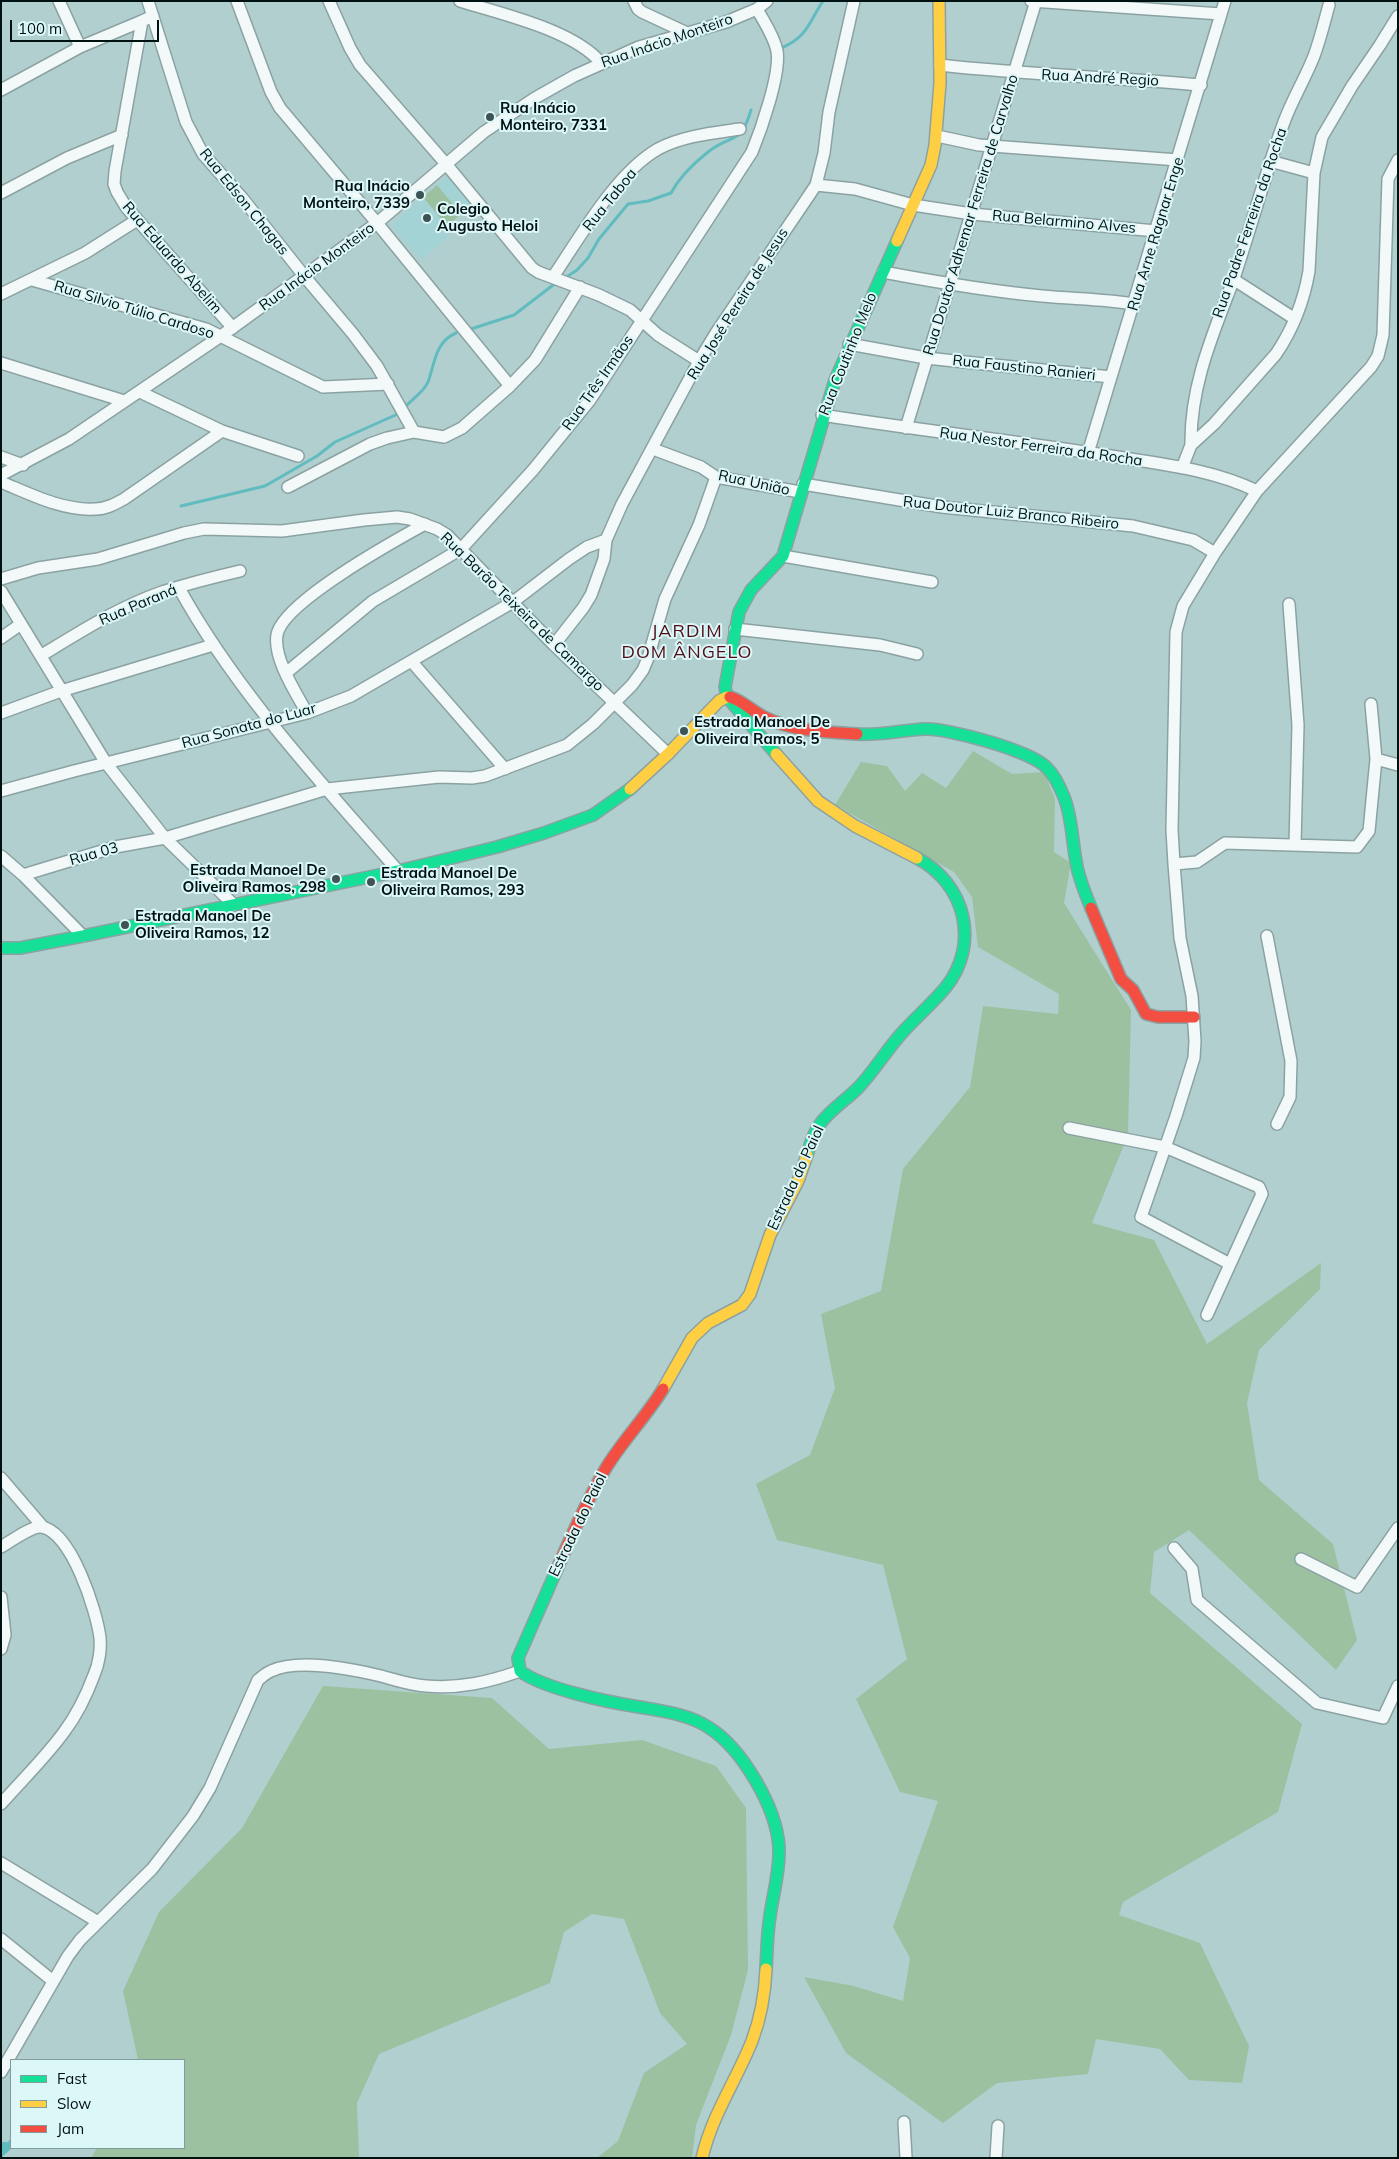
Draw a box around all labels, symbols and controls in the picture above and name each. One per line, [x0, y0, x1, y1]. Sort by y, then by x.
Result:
scale bar [12, 10, 161, 42]
street label: Rua Inácio Monteiro [599, 10, 735, 72]
text: 100 m [18, 19, 62, 38]
street label: Rua André Regio [1041, 66, 1159, 90]
street label: Rua Doutor Adhemar Ferreira de Carvalho [920, 72, 1022, 358]
place label: Rua Inácio Monteiro, 7331 [500, 99, 607, 134]
marker: Rua Inácio Monteiro, 7331 [484, 111, 496, 123]
street label: Rua Padre Ferreira da Rocha [1209, 126, 1291, 320]
street label: Rua Edson Chagas [195, 145, 293, 259]
street label: Rua Arne Ragnar Enge [1124, 155, 1188, 313]
street label: Rua Taboa [579, 165, 641, 235]
place label: Rua Inácio Monteiro, 7339 [303, 177, 410, 212]
marker: Rua Inácio Monteiro, 7339 [414, 189, 426, 201]
street label: Rua Eduardo Abelim [118, 198, 226, 318]
place label: Colegio Augusto Heloi [437, 200, 538, 235]
street label: Rua Belarmino Alves [991, 207, 1137, 237]
marker: Colegio Augusto Heloi [421, 212, 433, 224]
street label: Rua Inácio Monteiro [256, 219, 378, 315]
street label: Rua José Pereira de Jesus [684, 225, 792, 383]
street label: Rua Silvio Túlio Cardoso [52, 277, 216, 343]
street label: Rua Coutinho Melo [815, 290, 881, 418]
street label: Rua Três Irmãos [558, 332, 638, 434]
street label: Rua Faustino Ranieri [951, 352, 1097, 384]
street label: Rua Nestor Ferreira da Rocha [938, 424, 1144, 470]
street label: Rua União [717, 467, 791, 499]
street label: Rua Doutor Luiz Branco Ribeiro [902, 493, 1120, 533]
street label: Rua Barão Teixeira de Camargo [436, 529, 608, 695]
street label: Rua Paraná [97, 581, 179, 629]
district label: JARDIM DOM ÂNGELO [620, 621, 754, 664]
street label: Rua Sonata do Luar [180, 699, 318, 753]
place label: Estrada Manoel De Oliveira Ramos, 5 [694, 713, 830, 748]
marker: Estrada Manoel De Oliveira Ramos, 5 [678, 725, 690, 737]
street label: Rua 03 [68, 838, 120, 870]
place label: Estrada Manoel De Oliveira Ramos, 298 [183, 861, 326, 896]
place label: Estrada Manoel De Oliveira Ramos, 293 [381, 864, 524, 899]
marker: Estrada Manoel De Oliveira Ramos, 298 [330, 873, 342, 885]
marker: Estrada Manoel De Oliveira Ramos, 293 [365, 876, 377, 888]
place label: Estrada Manoel De Oliveira Ramos, 12 [135, 907, 271, 942]
marker: Estrada Manoel De Oliveira Ramos, 12 [119, 919, 131, 931]
street label: Estrada do Paiol [764, 1123, 828, 1233]
street label: Estrada do Paiol [545, 1470, 611, 1580]
legend [10, 2059, 185, 2149]
text: Fast [57, 2069, 87, 2088]
text: Slow [57, 2094, 91, 2113]
text: Jam [57, 2119, 84, 2138]

